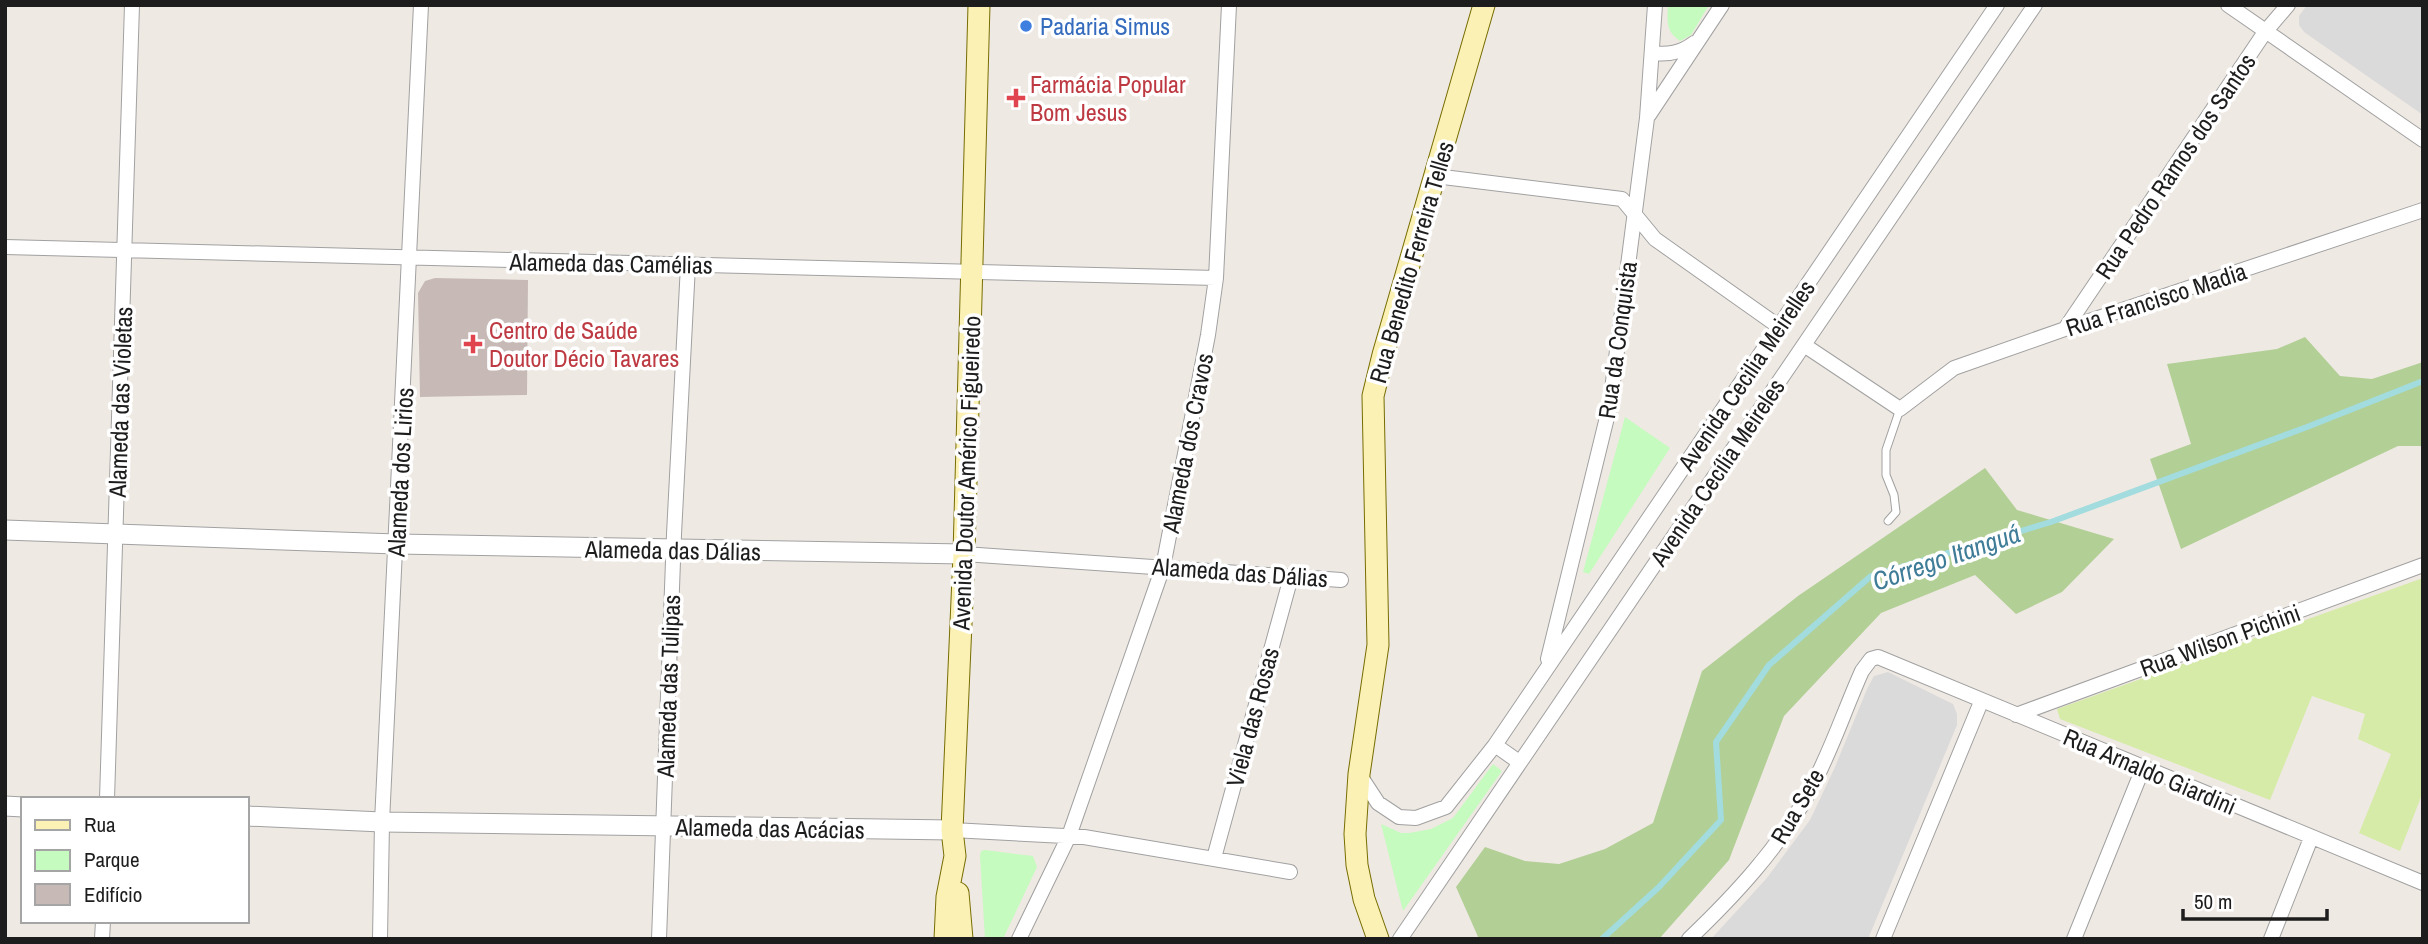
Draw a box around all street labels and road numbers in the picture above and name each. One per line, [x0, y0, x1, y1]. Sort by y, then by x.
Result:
street label: Rua Pedro Ramos dos Santos [2087, 47, 2263, 285]
street label: Rua Benedito Ferreira Telles [1361, 137, 1461, 387]
street label: Alameda das Camélias [508, 245, 713, 281]
street label: Rua Francisco Madia [2062, 255, 2250, 343]
street label: Rua da Conquista [1590, 259, 1644, 421]
street label: Avenida Cecilia Meirelles [1670, 273, 1822, 478]
street label: Alameda das Violetas [101, 306, 139, 499]
street label: Avenida Doutor Américo Figueiredo [944, 315, 987, 632]
street label: Alameda dos Cravos [1154, 350, 1220, 537]
street label: Avenida Cecília Meireles [1642, 372, 1792, 573]
street label: Alameda dos Lirios [380, 386, 420, 559]
street label: Alameda das Dálias [584, 532, 761, 568]
street label: Alameda das Dálias [1150, 550, 1329, 594]
street label: Alameda das Tulipas [649, 594, 687, 779]
street label: Rua Wilson Pichini [2135, 596, 2305, 684]
street label: Viela das Rosas [1218, 644, 1286, 790]
street label: Rua Arnaldo Giardini [2059, 720, 2241, 822]
street label: Rua Sete [1763, 762, 1831, 850]
street label: Alameda das Acácias [674, 810, 865, 846]

